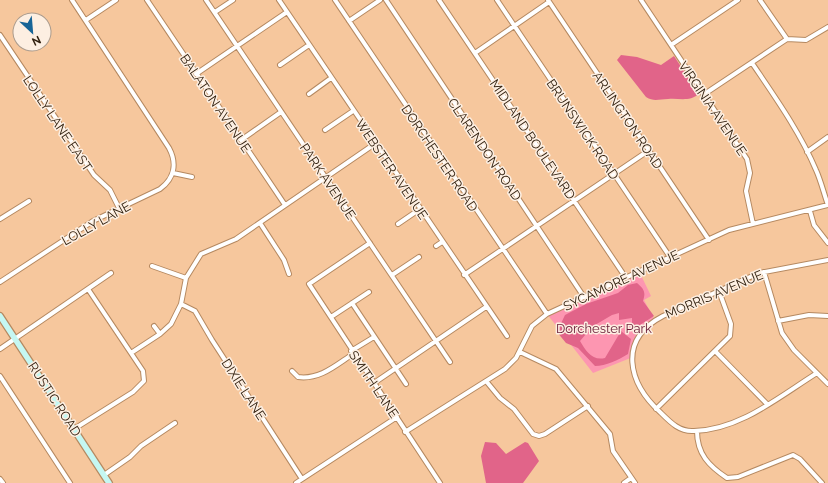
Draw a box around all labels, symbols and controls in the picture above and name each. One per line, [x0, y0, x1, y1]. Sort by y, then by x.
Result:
north arrow [12, 12, 52, 52]
text: N [30, 33, 43, 48]
street label: BALATON AVENUE [177, 51, 254, 155]
street label: VIRGINIA AVENUE [676, 58, 750, 158]
street label: ARLINGTON ROAD [589, 69, 666, 172]
street label: LOLLY LANE EAST [20, 73, 95, 174]
street label: BRUNSWICK ROAD [543, 76, 622, 182]
street label: MIDLAND BOULEVARD [487, 77, 578, 202]
street label: CLARENDON ROAD [445, 95, 524, 203]
street label: DORCHESTER ROAD [398, 102, 481, 214]
street label: WEBSTER AVENUE [352, 116, 431, 222]
street label: PARK AVENUE [297, 140, 359, 222]
street label: LOLLY LANE [59, 198, 133, 248]
street label: SYCAMORE AVENUE [561, 247, 682, 314]
street label: MORRIS AVENUE [663, 267, 765, 322]
park label: Dorchester Park [556, 321, 652, 336]
street label: SMITH LANE [346, 348, 402, 421]
street label: DIXIE LANE [218, 356, 269, 423]
street label: RUSTIC ROAD [25, 359, 84, 439]

